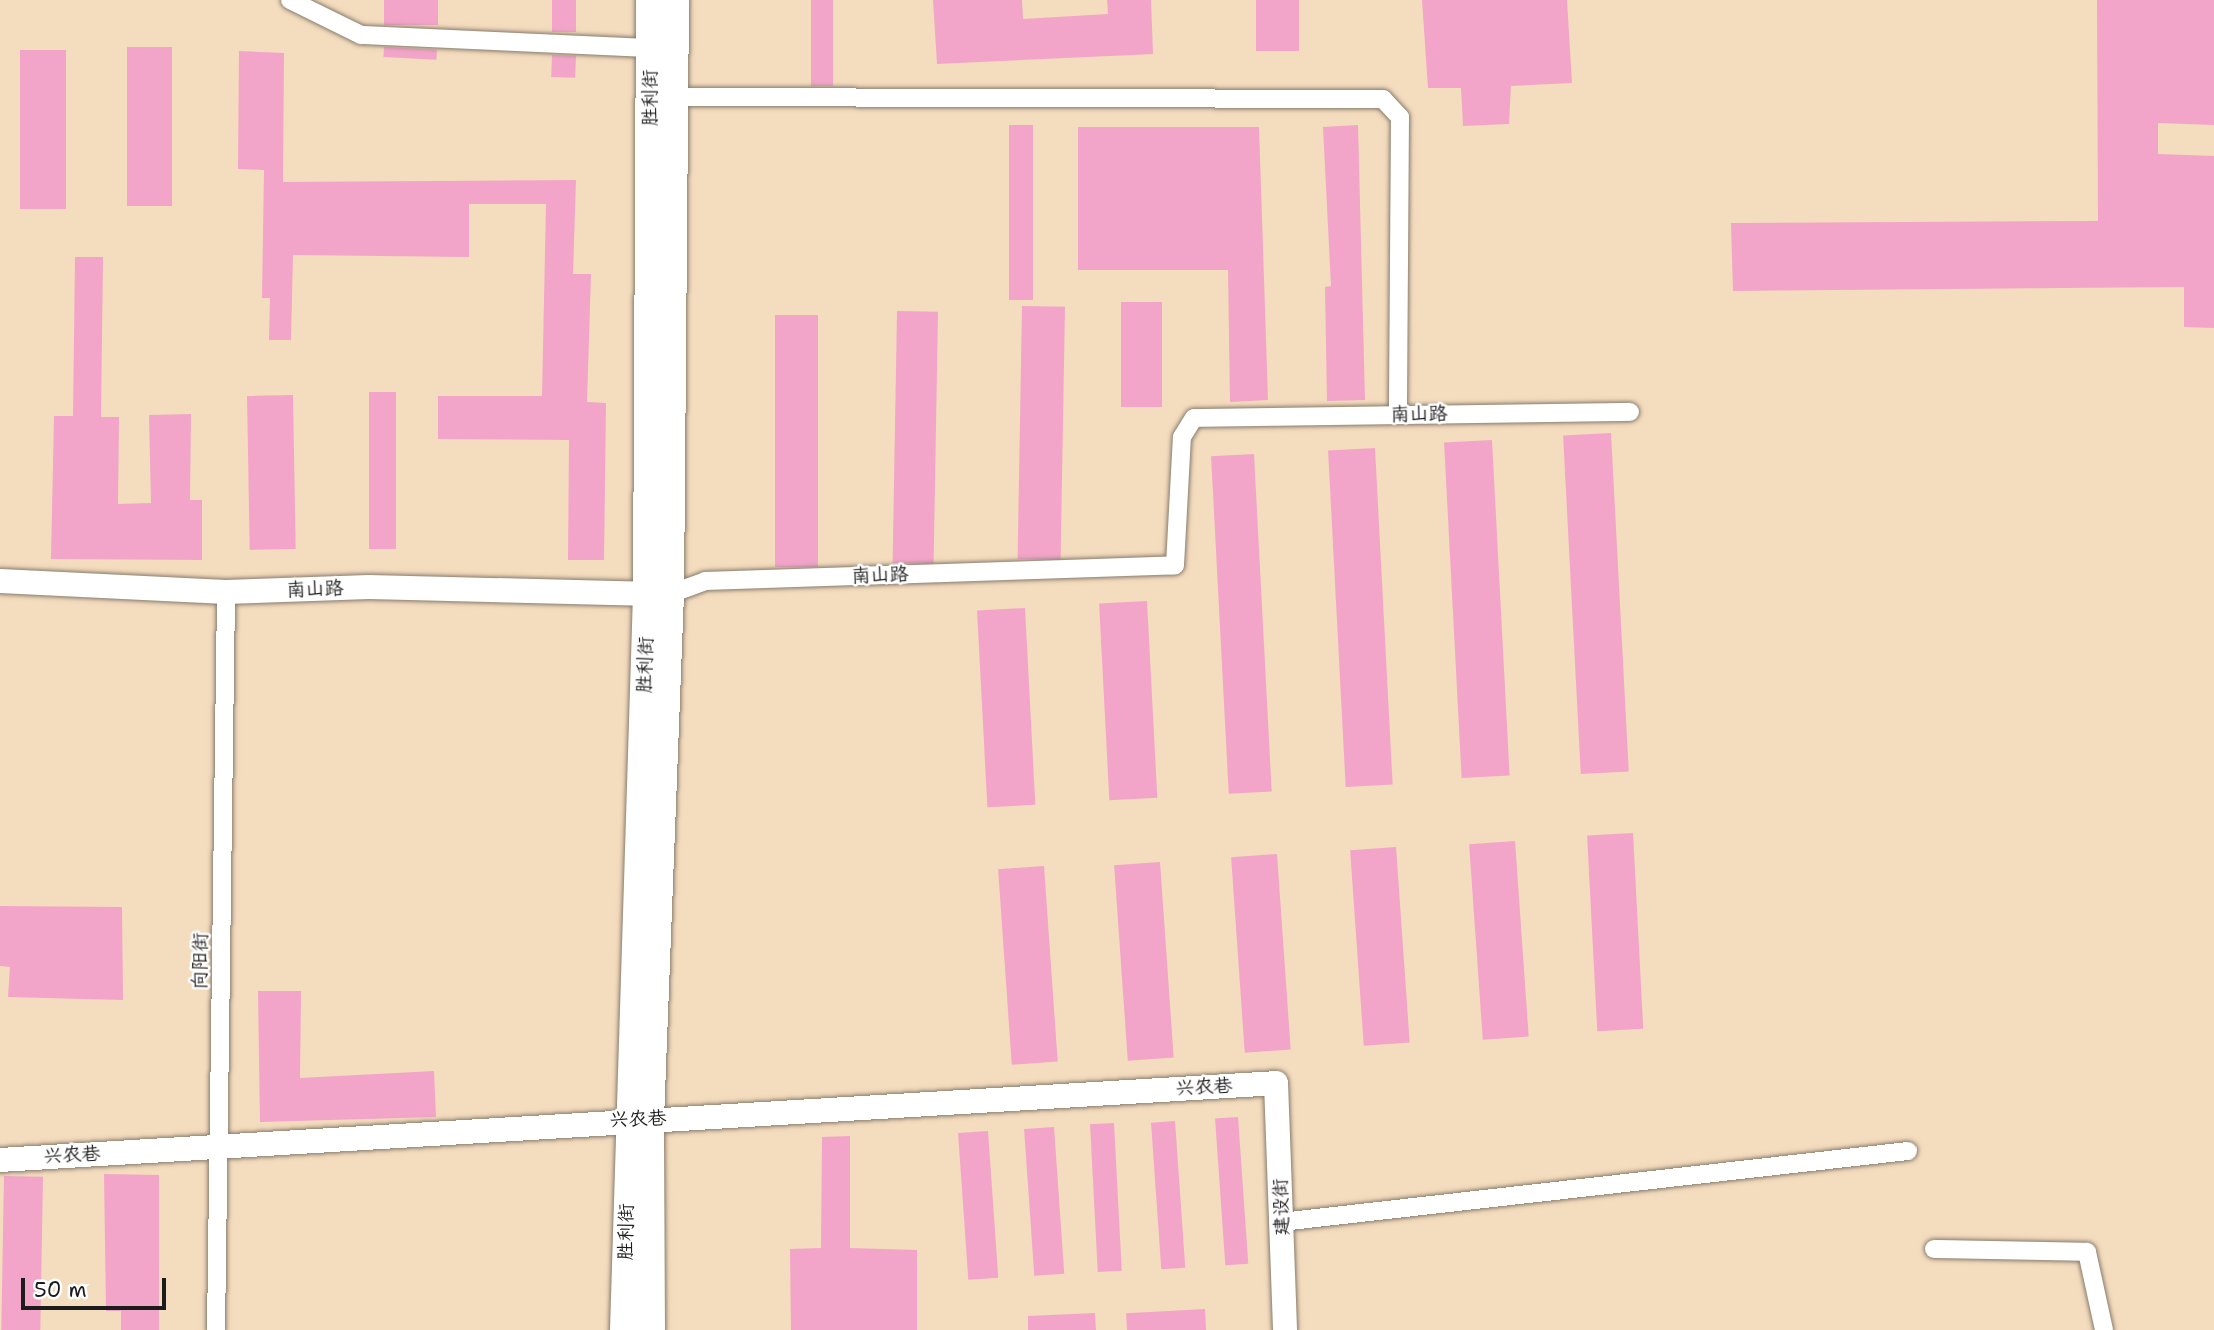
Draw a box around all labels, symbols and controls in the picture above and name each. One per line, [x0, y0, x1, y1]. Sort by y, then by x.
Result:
street label: 胜利街 [639, 70, 661, 126]
street label: 南山路 [1390, 402, 1448, 426]
street label: 南山路 [851, 563, 909, 587]
street label: 南山路 [286, 577, 344, 601]
street label: 胜利街 [633, 636, 657, 694]
street label: 向阳街 [188, 932, 212, 990]
street label: 兴农巷 [1175, 1074, 1233, 1100]
street label: 兴农巷 [609, 1107, 667, 1131]
street label: 兴农巷 [43, 1142, 101, 1168]
street label: 建设街 [1269, 1178, 1293, 1236]
street label: 胜利街 [614, 1203, 638, 1261]
scale bar [24, 1264, 170, 1308]
text: 50 m [34, 1276, 87, 1304]

